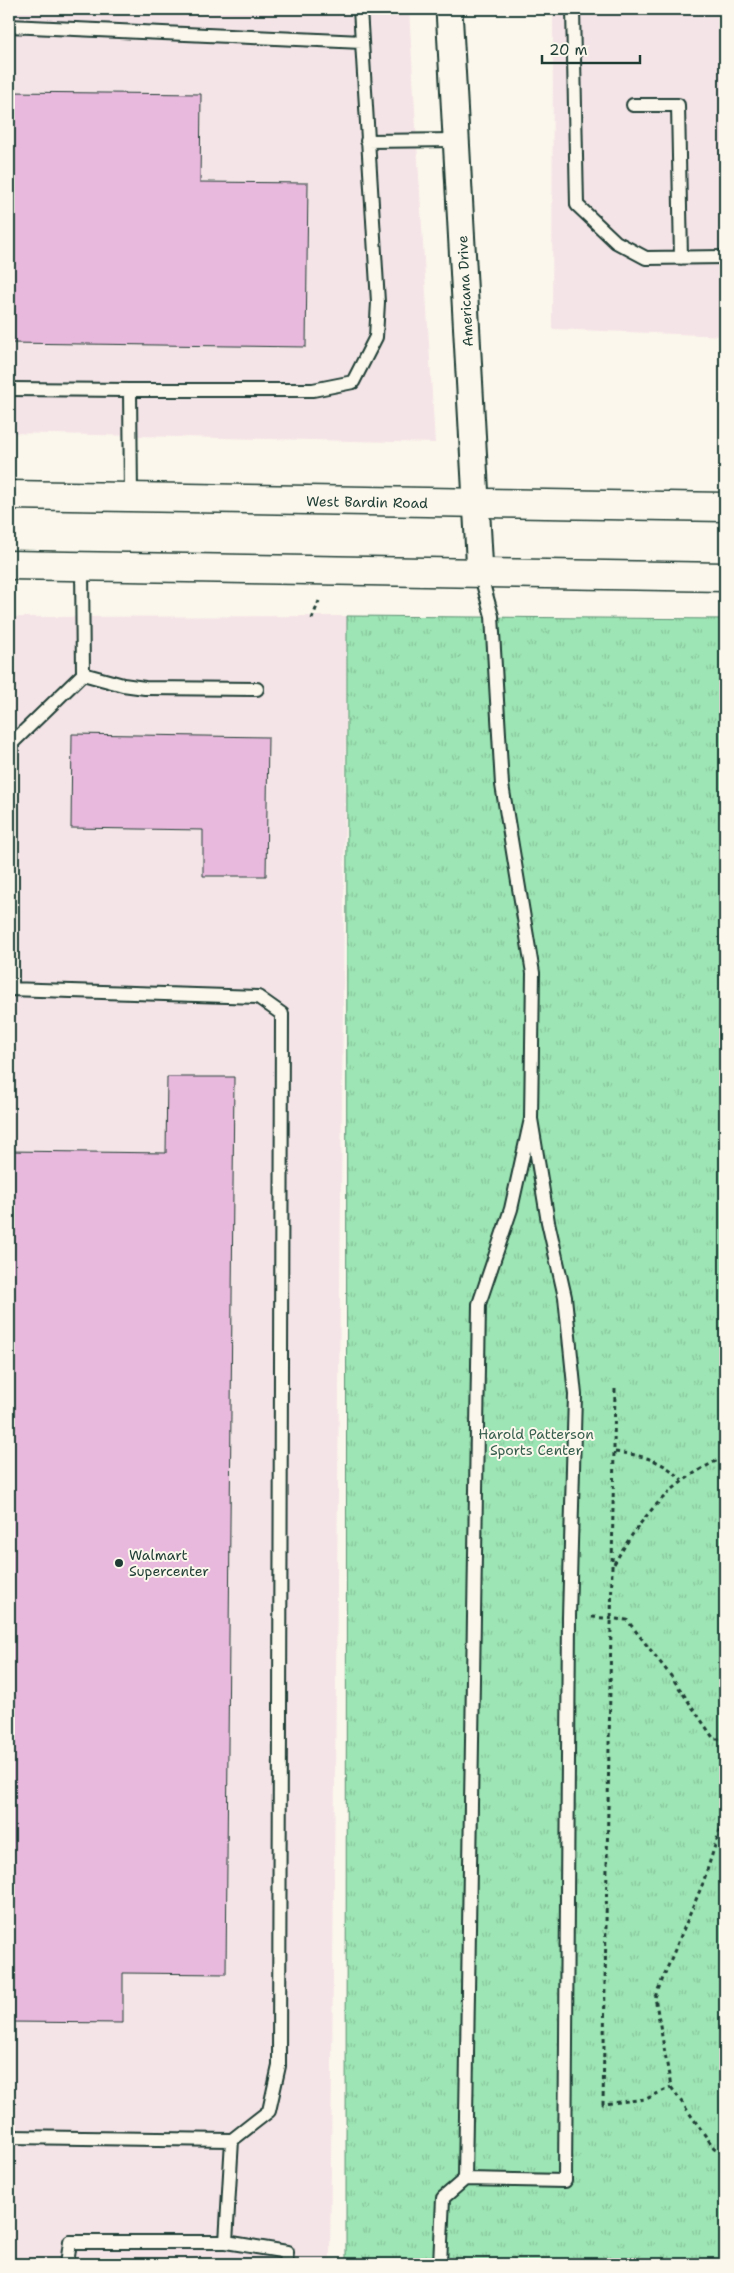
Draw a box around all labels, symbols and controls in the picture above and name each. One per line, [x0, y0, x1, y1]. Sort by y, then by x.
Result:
scale bar [542, 32, 639, 64]
text: 20 m [549, 40, 588, 60]
street label: Americana Drive [453, 235, 477, 347]
street label: West Bardin Road [306, 492, 428, 512]
park label: Harold Patterson Sports Center [478, 1425, 594, 1459]
place label: Walmart Supercenter [129, 1546, 209, 1580]
marker: Walmart Supercenter [113, 1557, 125, 1569]

